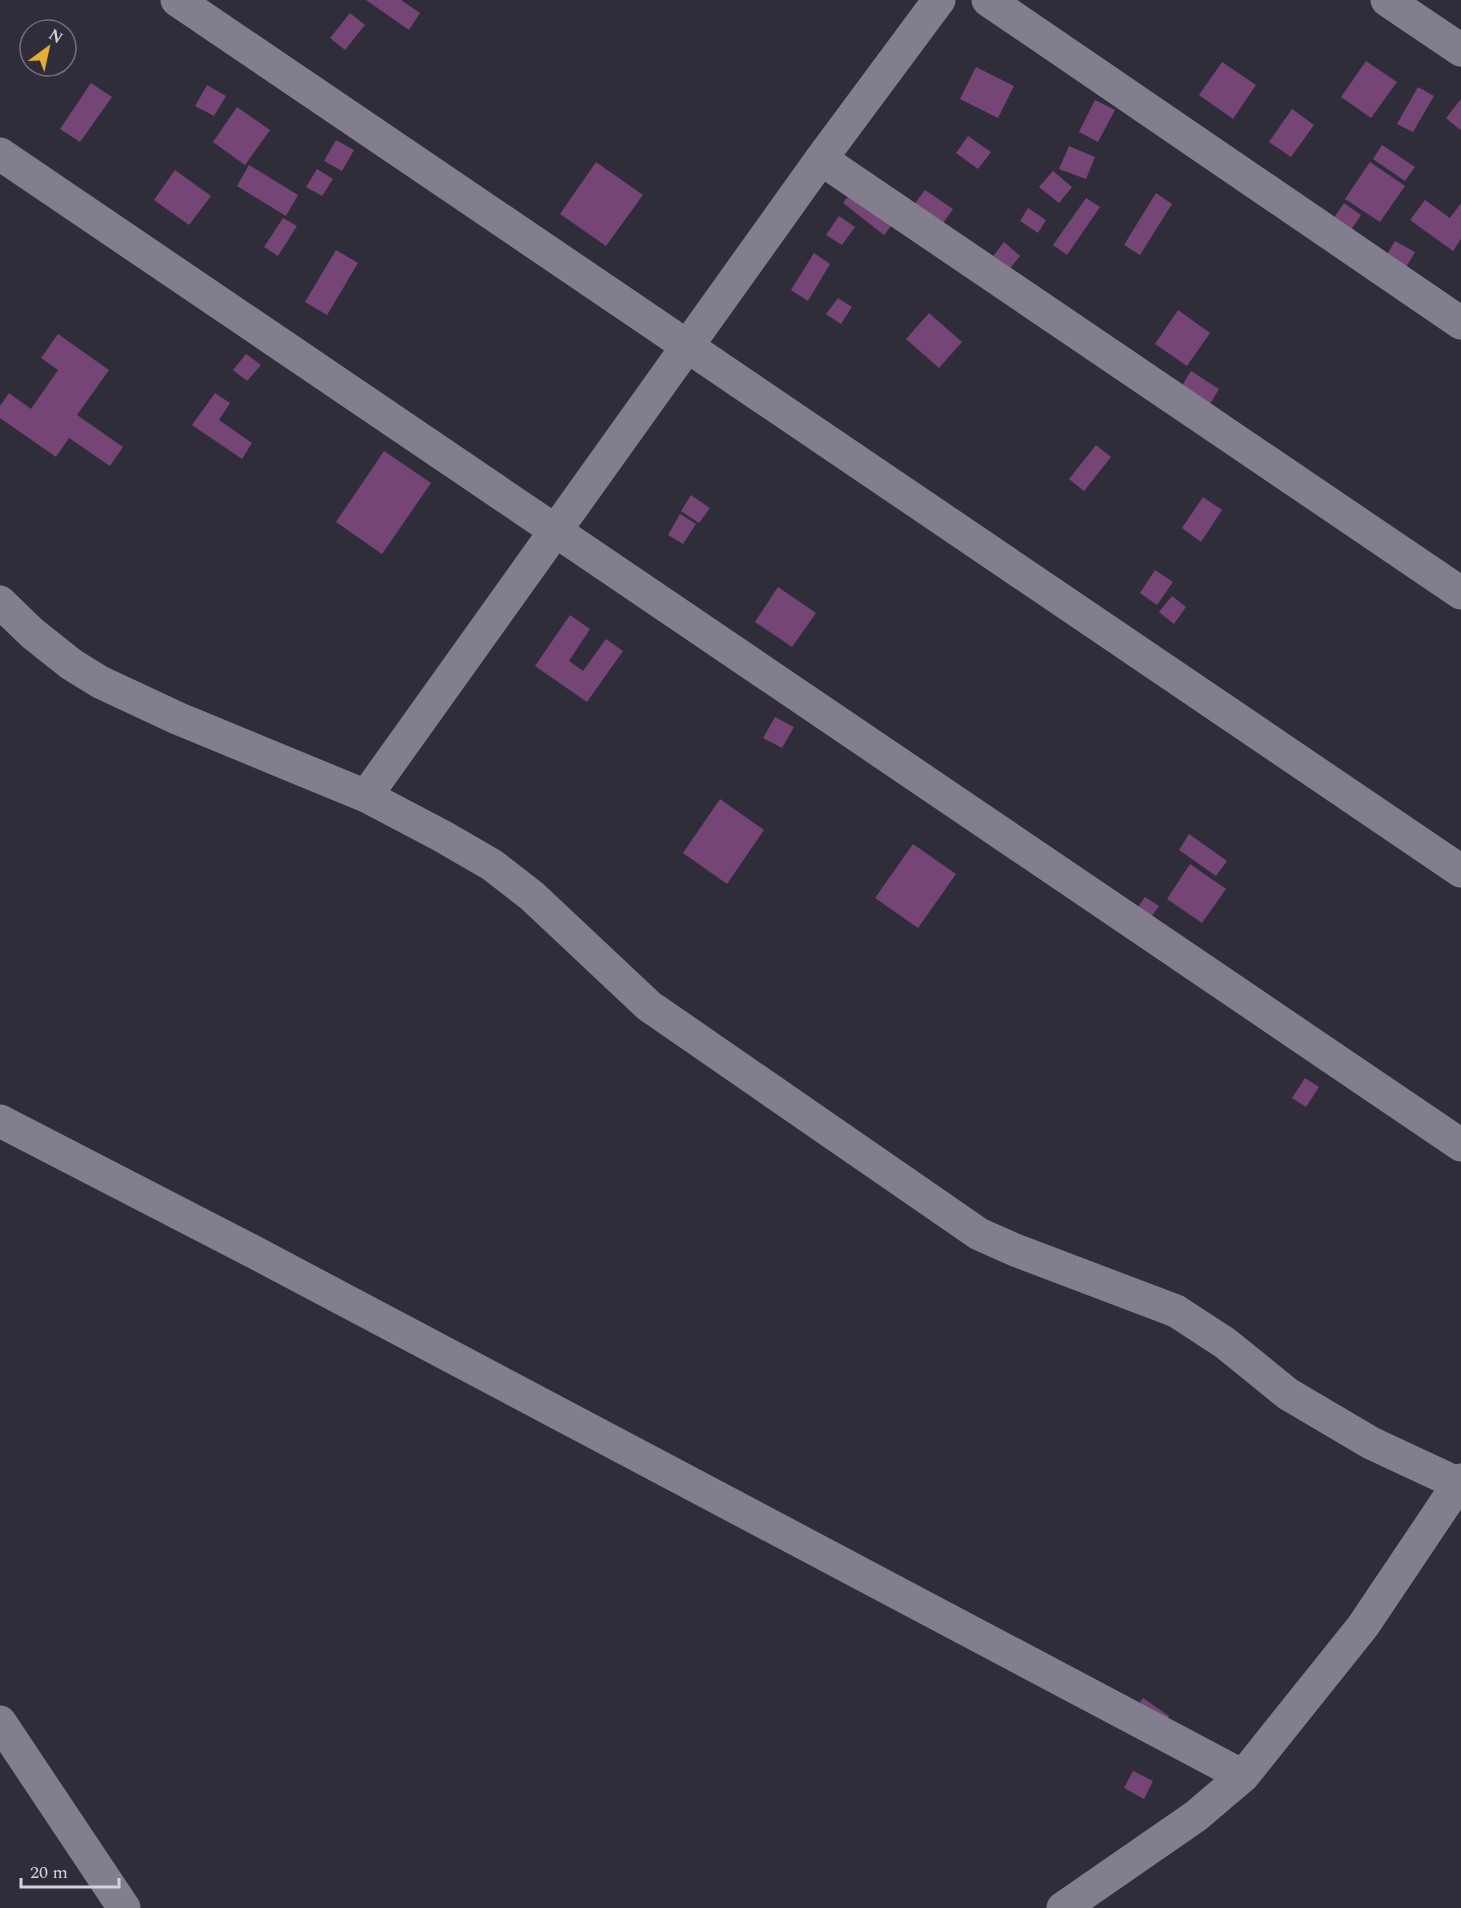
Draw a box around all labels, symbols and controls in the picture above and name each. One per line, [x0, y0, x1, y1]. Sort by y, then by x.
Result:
north arrow [18, 18, 78, 78]
text: N [44, 23, 68, 50]
scale bar [21, 1851, 118, 1889]
text: 20 m [30, 1859, 68, 1886]

